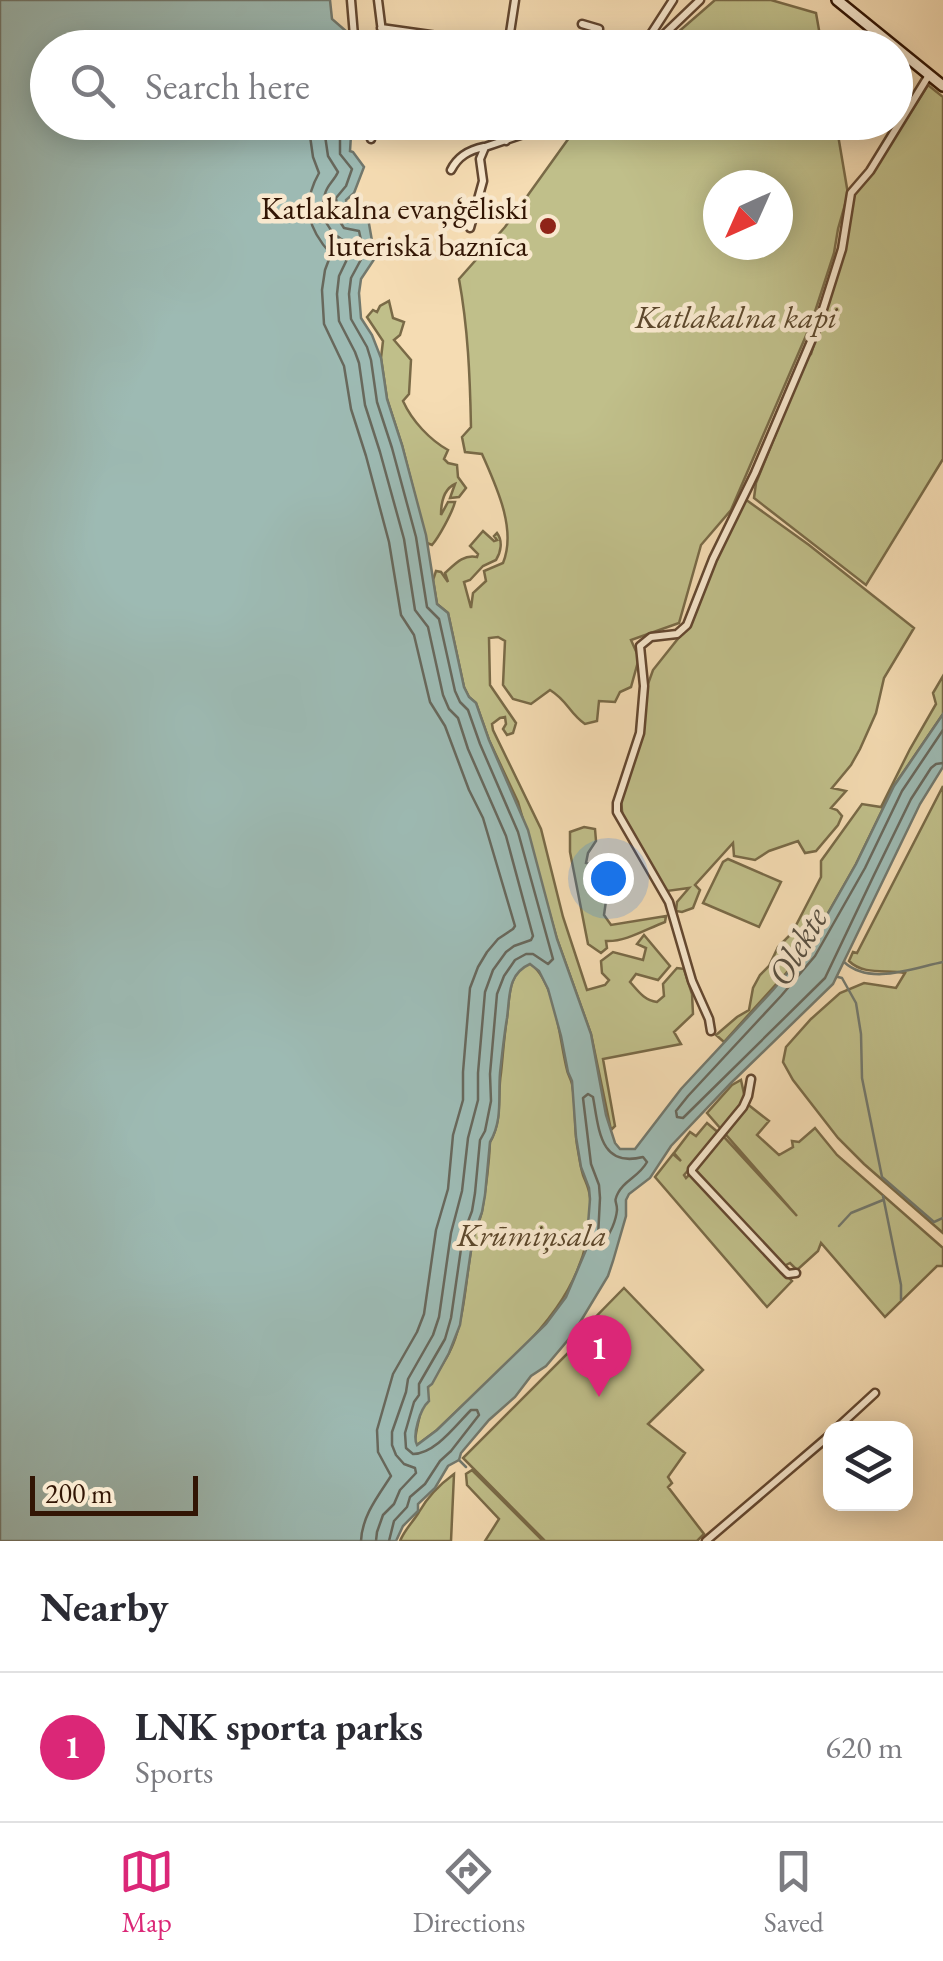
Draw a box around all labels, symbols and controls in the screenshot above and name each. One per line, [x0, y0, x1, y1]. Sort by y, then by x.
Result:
search box [30, 30, 913, 140]
icon: search [65, 58, 120, 113]
text: Search here [145, 61, 310, 110]
north arrow [703, 170, 793, 260]
place label: Katlakalna evaņģēliski luteriskā baznīca [261, 187, 528, 266]
marker: Katlakalna evaņģēliski luteriskā baznīca [537, 215, 559, 237]
park label: Katlakalna kapi [634, 296, 839, 338]
your location [583, 853, 634, 904]
water label: Olekte [757, 898, 838, 993]
park label: Krūmiņsala [456, 1214, 607, 1256]
pin: 1 [566, 1314, 632, 1397]
map controls [823, 1421, 913, 1511]
button: layers [823, 1421, 913, 1511]
scale bar [30, 1471, 198, 1516]
text: 200 m [45, 1475, 113, 1511]
text: Nearby [40, 1579, 169, 1634]
text: LNK sporta parks [135, 1702, 423, 1751]
text: 1 [64, 1726, 81, 1768]
text: 620 m [826, 1726, 903, 1768]
text: Sports [135, 1751, 213, 1793]
tab: Map [119, 1844, 174, 1940]
tab: Directions [413, 1844, 525, 1940]
tab: Saved [764, 1844, 824, 1940]

